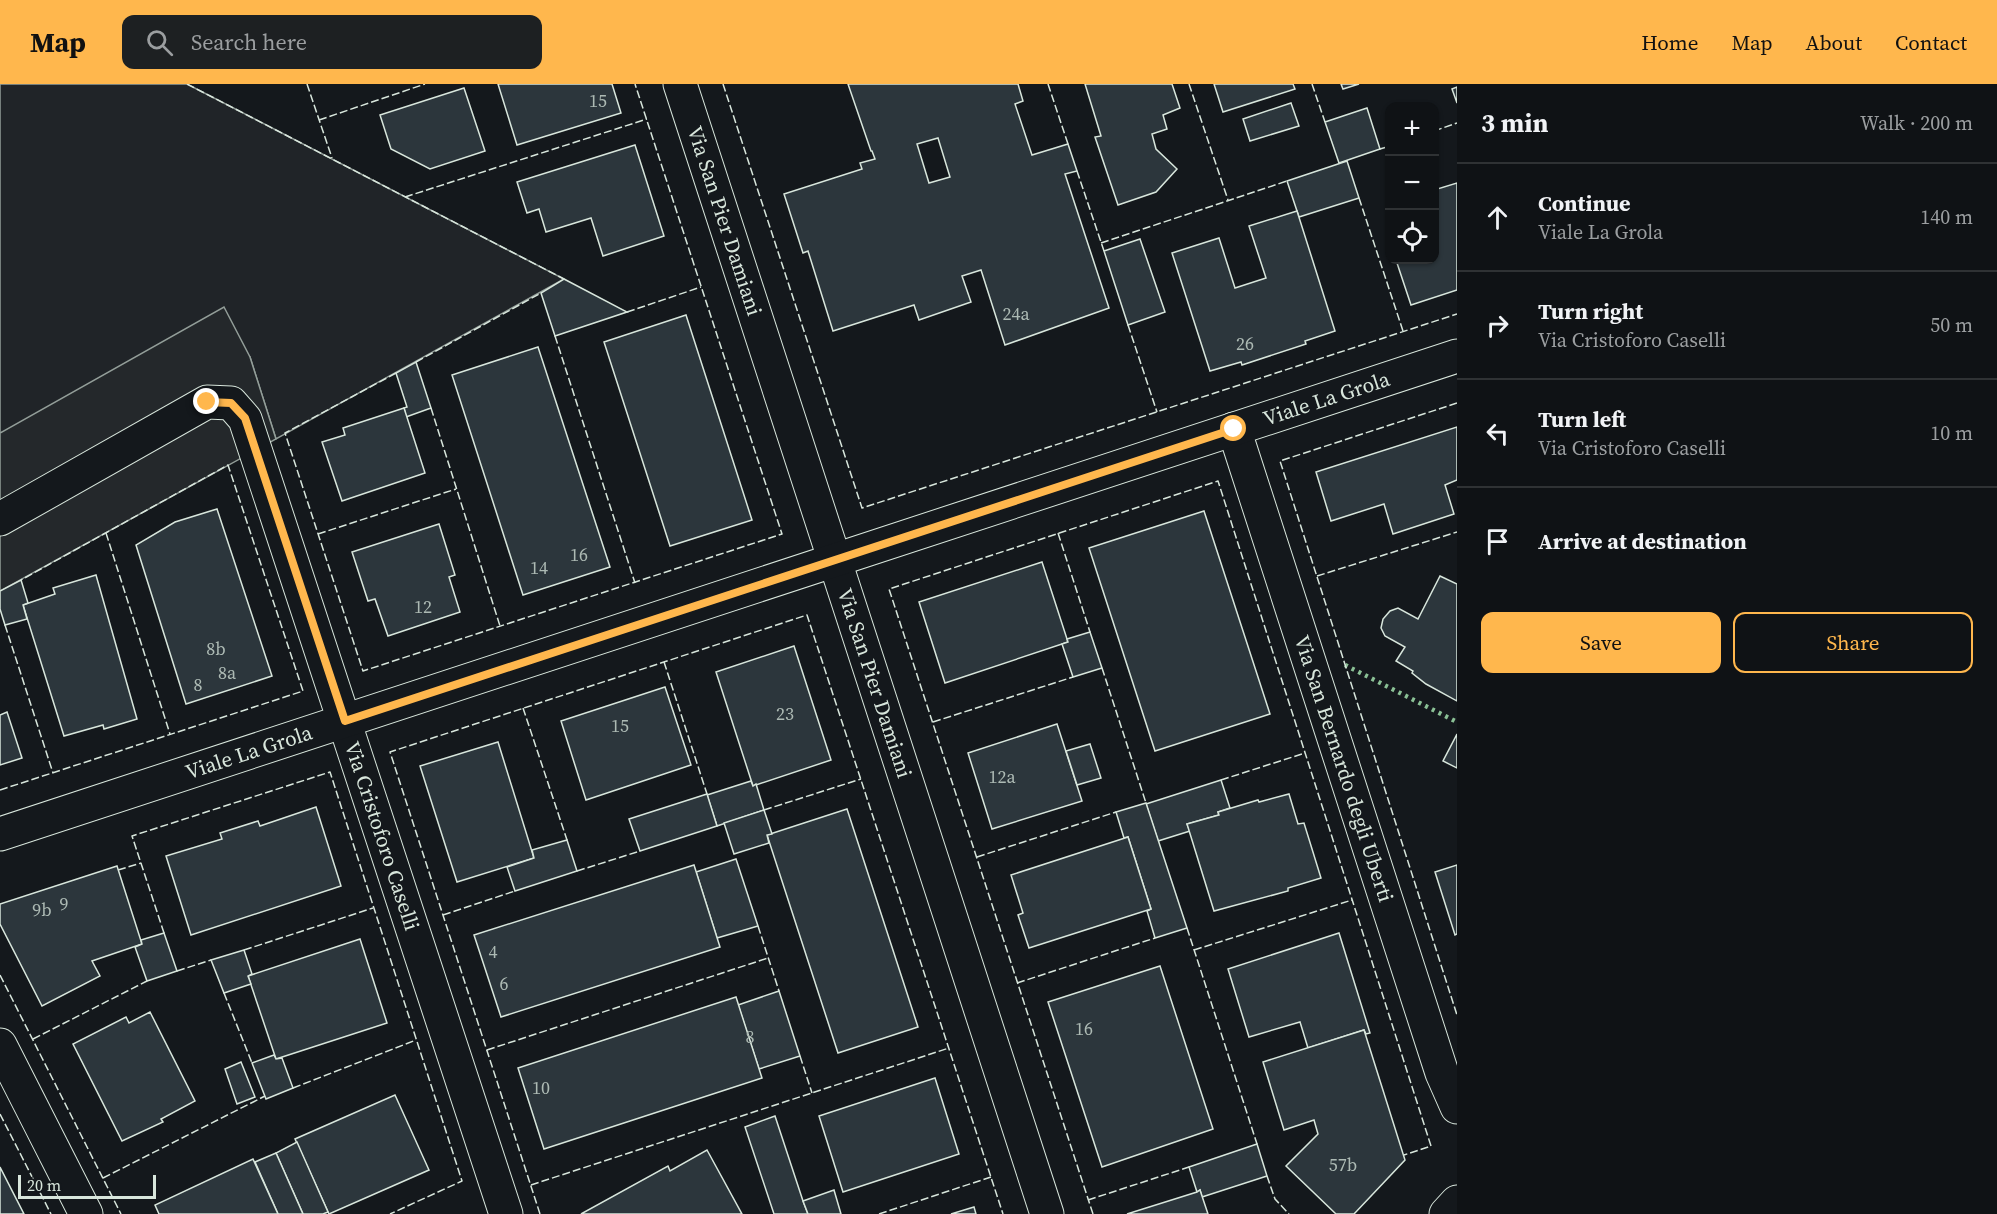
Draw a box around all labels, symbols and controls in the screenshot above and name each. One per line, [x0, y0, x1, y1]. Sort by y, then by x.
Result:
search box [122, 15, 542, 69]
text: Map [30, 23, 86, 61]
icon: search [143, 26, 176, 59]
text: Search here [191, 27, 307, 57]
text: Home [1641, 28, 1699, 57]
text: Map [1732, 28, 1773, 57]
text: About [1806, 28, 1862, 57]
text: Contact [1895, 28, 1967, 57]
house number: 15 [589, 88, 607, 113]
map controls [1385, 102, 1439, 264]
button: + [1385, 102, 1439, 156]
text: 3 min [1481, 105, 1548, 141]
text: Walk · 200 m [1860, 109, 1973, 137]
street label: Via San Pier Damiani [681, 122, 769, 319]
button: − [1385, 156, 1439, 210]
text: Continue [1538, 188, 1631, 218]
icon: ahead [1481, 201, 1514, 234]
text: 140 m [1920, 203, 1973, 231]
button: locate [1385, 210, 1439, 264]
text: Viale La Grola [1538, 218, 1663, 246]
text: Turn right [1538, 296, 1643, 326]
house number: 24a [1002, 301, 1030, 326]
icon: right [1481, 309, 1514, 342]
text: 50 m [1930, 311, 1973, 339]
text: Via Cristoforo Caselli [1538, 326, 1726, 354]
house number: 26 [1236, 331, 1254, 356]
street label: Viale La Grola [1259, 364, 1394, 433]
route end [193, 388, 219, 414]
text: Turn left [1538, 404, 1626, 434]
route start [1220, 415, 1246, 441]
icon: left [1481, 417, 1514, 450]
text: 10 m [1930, 419, 1973, 447]
text: Via Cristoforo Caselli [1538, 434, 1726, 462]
icon: arrive [1481, 525, 1514, 558]
text: Arrive at destination [1538, 526, 1747, 556]
house number: 16 [570, 542, 588, 567]
house number: 14 [530, 555, 548, 580]
street label: Via San Pier Damiani [831, 584, 919, 782]
house number: 12 [414, 594, 432, 619]
button: Save [1481, 612, 1721, 673]
button: Share [1733, 612, 1973, 673]
street label: Via San Bernardo degli Uberti [1288, 631, 1401, 906]
house number: 8b [206, 636, 226, 661]
house number: 8a [218, 660, 237, 685]
house number: 8 [194, 672, 203, 697]
house number: 23 [776, 701, 794, 726]
house number: 15 [611, 713, 629, 738]
street label: Viale La Grola [182, 717, 316, 786]
street label: Via Cristoforo Caselli [338, 738, 427, 934]
house number: 12a [988, 764, 1016, 789]
house number: 9 [60, 891, 69, 916]
house number: 9b [32, 897, 52, 922]
house number: 4 [489, 939, 498, 964]
house number: 6 [500, 971, 509, 996]
house number: 16 [1075, 1016, 1093, 1041]
house number: 8 [746, 1024, 755, 1049]
house number: 10 [532, 1075, 550, 1100]
house number: 57b [1329, 1152, 1357, 1177]
scale bar [18, 1172, 156, 1200]
text: 20 m [27, 1174, 61, 1196]

